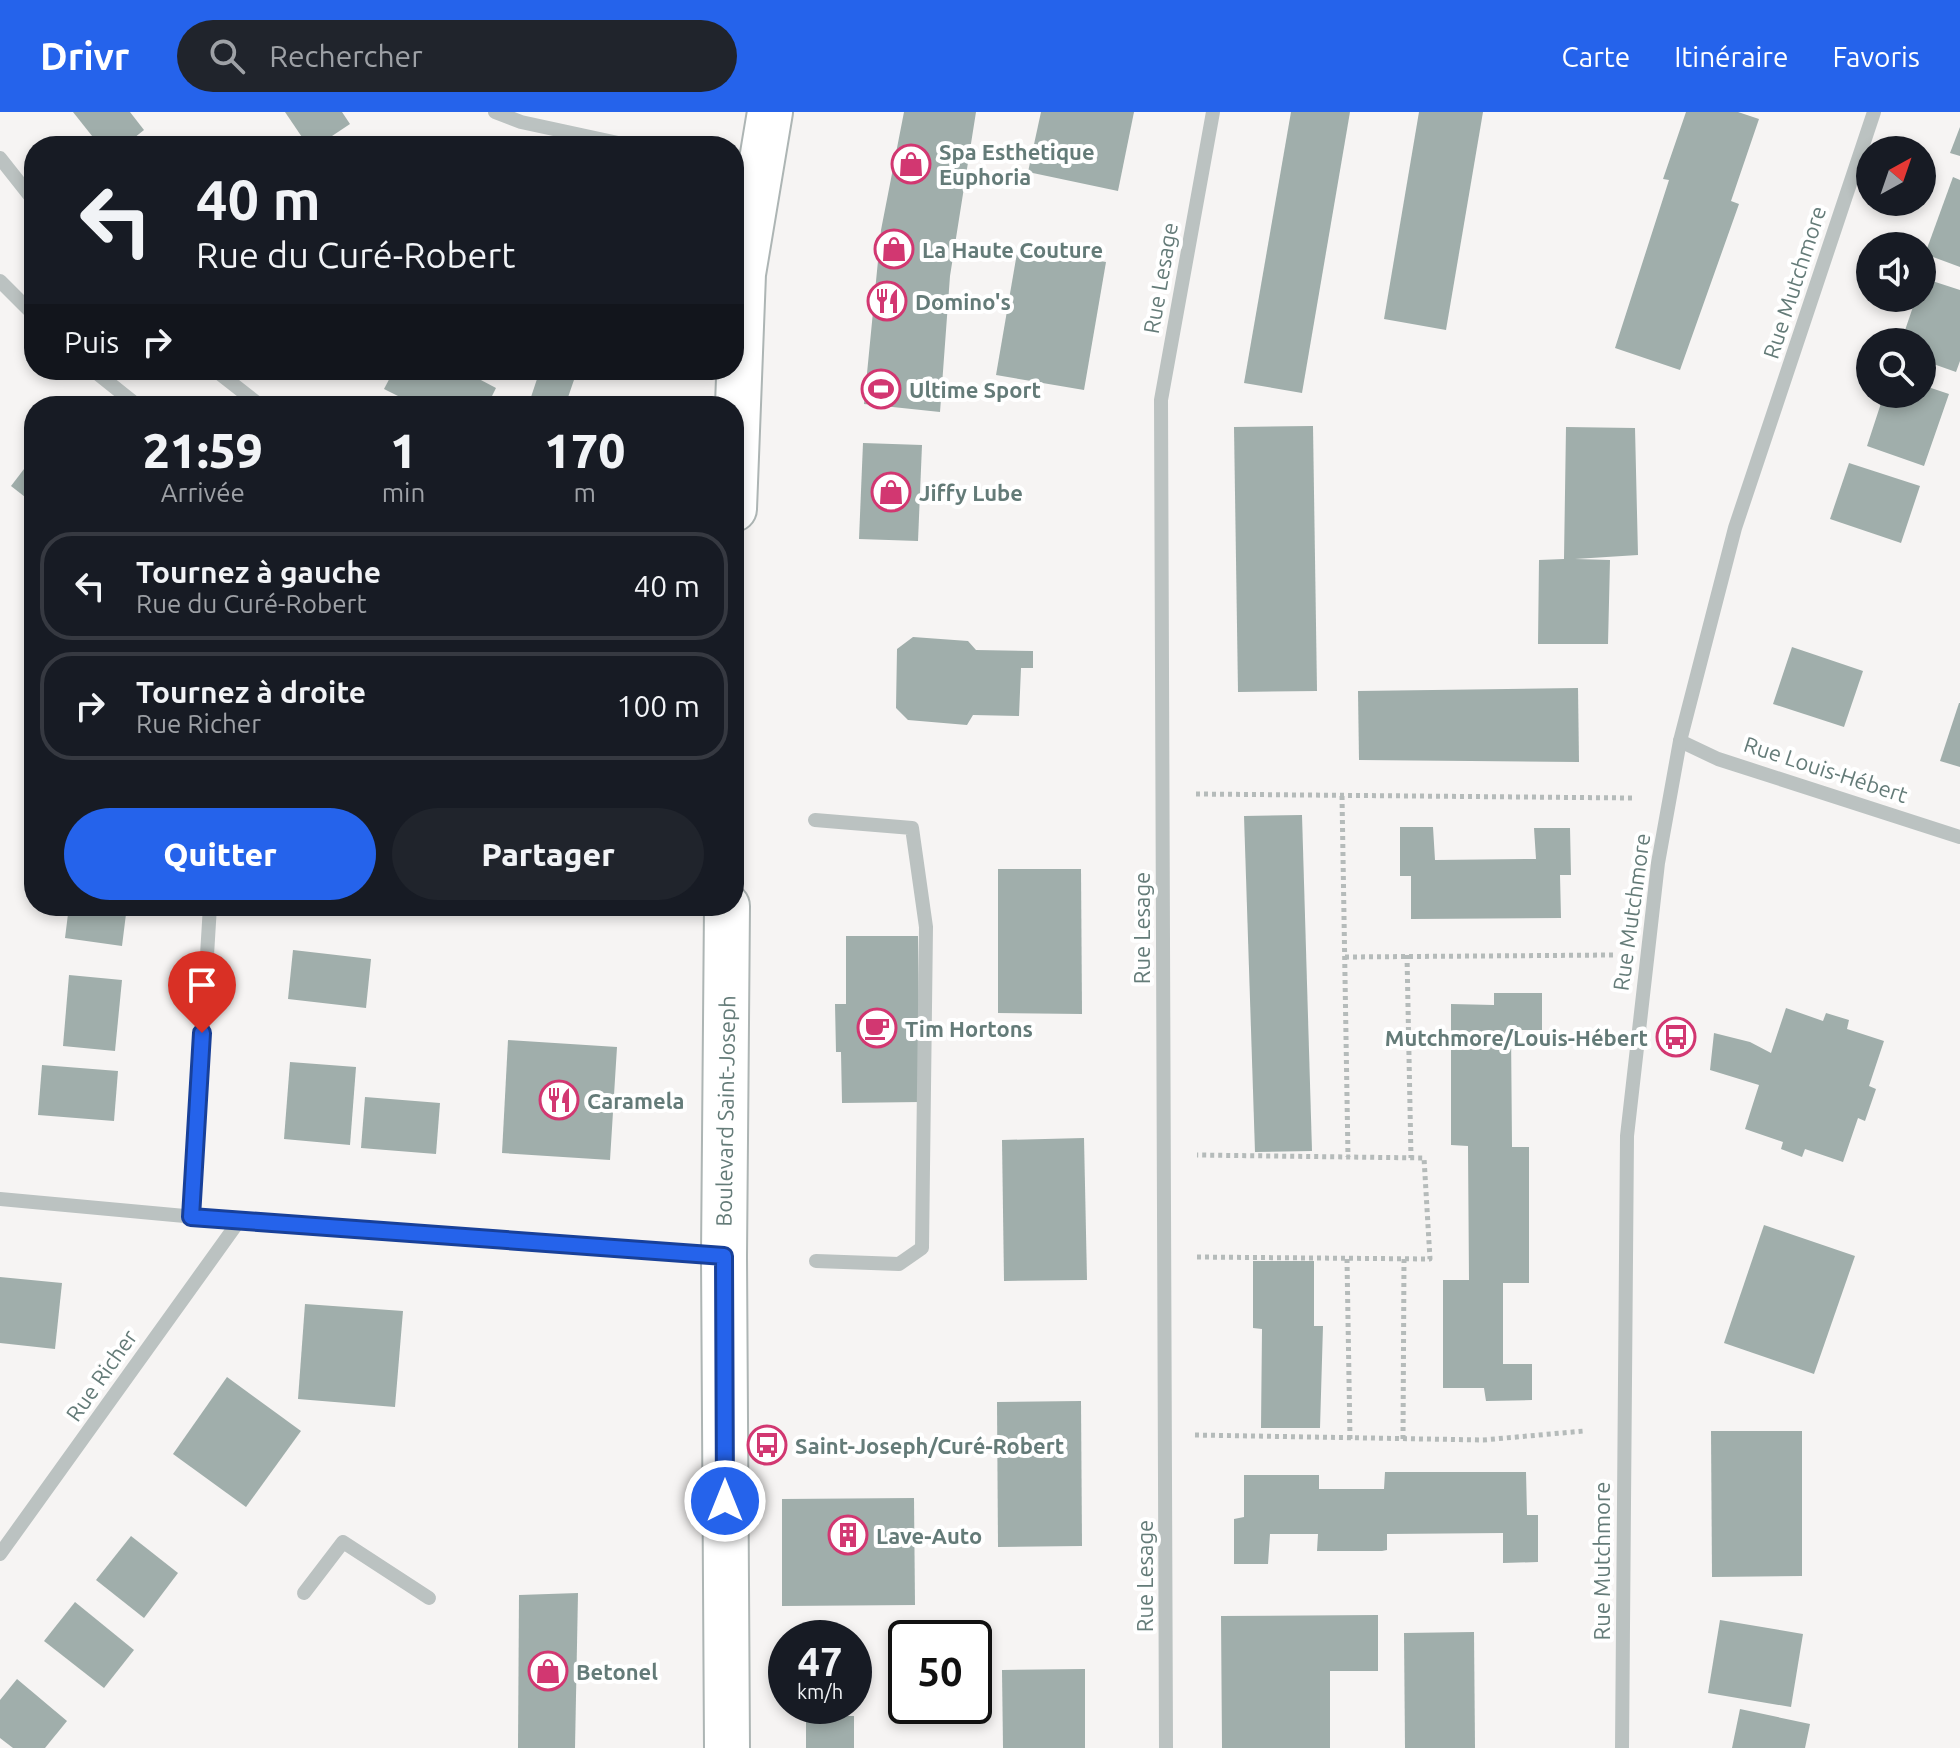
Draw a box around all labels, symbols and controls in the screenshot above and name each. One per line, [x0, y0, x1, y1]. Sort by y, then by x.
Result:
search box [177, 20, 737, 92]
icon: search [205, 34, 249, 78]
text: Drivr [40, 35, 129, 77]
text: Rechercher [269, 39, 423, 73]
text: Carte [1562, 41, 1630, 72]
text: Itinéraire [1674, 41, 1788, 72]
text: Favoris [1832, 41, 1920, 72]
north arrow [1856, 136, 1936, 216]
map controls [1856, 136, 1936, 408]
place label: Spa Esthetique Euphoria [939, 139, 1095, 189]
shop icon: Spa Esthetique Euphoria [890, 143, 932, 185]
icon: left [64, 168, 168, 272]
text: 40 m [196, 168, 321, 231]
street label: Rue Mutchmore [1758, 203, 1830, 361]
street label: Rue Lesage [1138, 220, 1182, 336]
shop icon: La Haute Couture [873, 228, 915, 270]
button: sound [1856, 232, 1936, 312]
text: Rue du Curé-Robert [196, 234, 515, 275]
place label: La Haute Couture [922, 237, 1103, 262]
restaurant icon: Domino's [866, 280, 908, 322]
place label: Domino's [915, 289, 1011, 314]
icon: right [135, 320, 179, 364]
text: Puis [64, 325, 119, 359]
button: search [1856, 328, 1936, 408]
sports icon: Ultime Sport [860, 368, 902, 410]
place label: Ultime Sport [909, 377, 1041, 402]
text: 21:59 [143, 423, 263, 477]
text: 1 [390, 423, 417, 477]
text: 170 [544, 423, 625, 477]
shop icon: Jiffy Lube [870, 471, 912, 513]
text: Arrivée [161, 478, 245, 507]
text: min [382, 478, 425, 507]
text: m [573, 478, 596, 507]
place label: Jiffy Lube [919, 480, 1023, 505]
text: Tournez à gauche [136, 555, 381, 589]
icon: left [68, 564, 112, 608]
text: 40 m [633, 569, 700, 603]
text: Rue du Curé-Robert [136, 589, 367, 618]
text: Tournez à droite [136, 675, 366, 709]
icon: right [68, 684, 112, 728]
text: 100 m [616, 689, 700, 723]
text: Rue Richer [136, 709, 261, 738]
street label: Rue Louis-Hébert [1741, 731, 1911, 807]
button: Quitter [64, 808, 376, 900]
button: Partager [392, 808, 704, 900]
street label: Rue Mutchmore [1608, 832, 1654, 992]
street label: Rue Lesage [1129, 872, 1154, 984]
pin [168, 951, 236, 1033]
icon: arrive [180, 963, 224, 1007]
street label: Boulevard Saint-Joseph [710, 995, 740, 1227]
cafe icon: Tim Hortons [856, 1007, 898, 1049]
place label: Tim Hortons [905, 1016, 1033, 1041]
bus stop icon: Mutchmore/Louis-Hébert [1655, 1016, 1697, 1058]
place label: Mutchmore/Louis-Hébert [1385, 1025, 1648, 1050]
restaurant icon: Caramela [538, 1079, 580, 1121]
place label: Caramela [587, 1088, 685, 1113]
street label: Rue Richer [60, 1324, 142, 1426]
bus stop icon: Saint-Joseph/Curé-Robert [746, 1424, 788, 1466]
place label: Saint-Joseph/Curé-Robert [795, 1433, 1064, 1458]
position arrow [683, 1459, 767, 1543]
street label: Rue Mutchmore [1589, 1482, 1614, 1640]
building icon: Lave-Auto [827, 1514, 869, 1556]
street label: Rue Lesage [1132, 1520, 1157, 1632]
place label: Lave-Auto [876, 1523, 982, 1548]
speed limit sign: 50 [888, 1620, 992, 1724]
text: 47 [797, 1639, 843, 1684]
shop icon: Betonel [527, 1650, 569, 1692]
place label: Betonel [576, 1659, 658, 1684]
text: km/h [797, 1680, 843, 1703]

